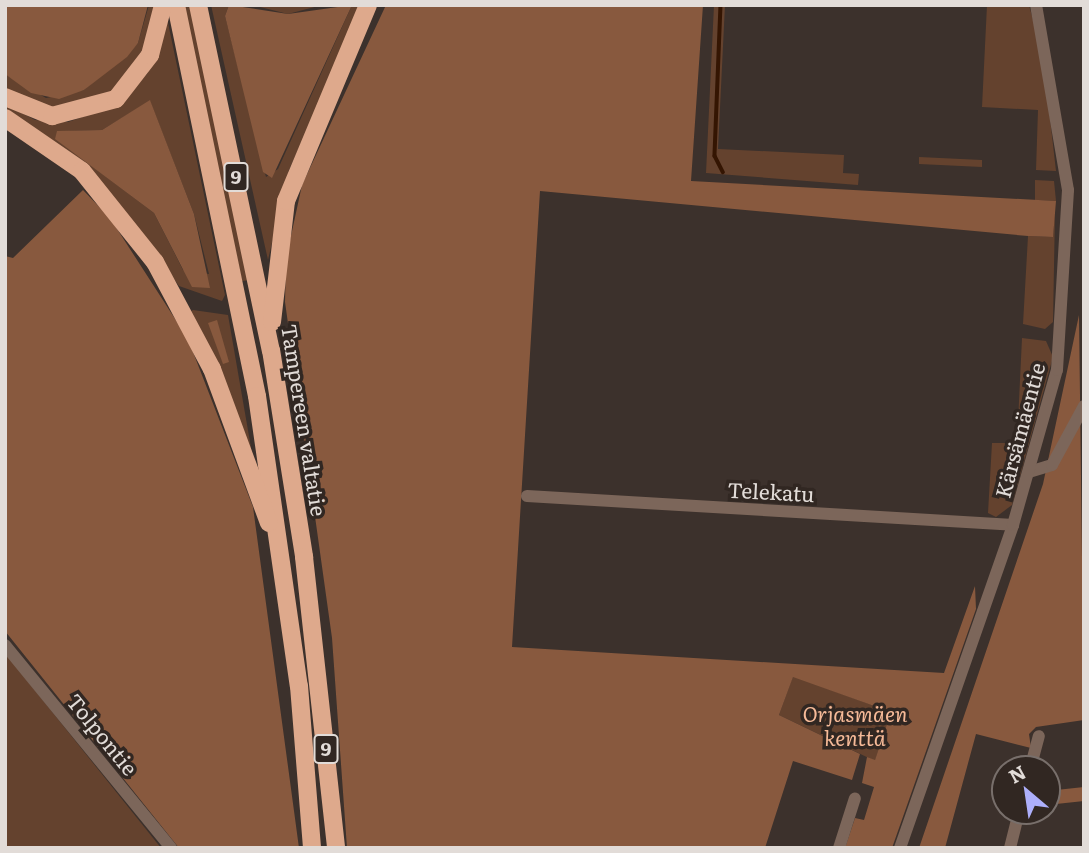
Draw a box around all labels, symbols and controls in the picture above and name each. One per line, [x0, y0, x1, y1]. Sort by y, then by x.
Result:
road number: 9 [222, 162, 250, 192]
street label: Tampereen valtatie [277, 322, 333, 518]
street label: Kärsämäentie [989, 360, 1049, 500]
street label: Telekatu [727, 476, 815, 506]
street label: Tolpontie [62, 688, 144, 780]
park label: Orjasmäen kenttä [803, 700, 907, 750]
road number: 9 [312, 734, 340, 764]
north arrow [991, 755, 1061, 825]
text: N [1003, 757, 1031, 789]

